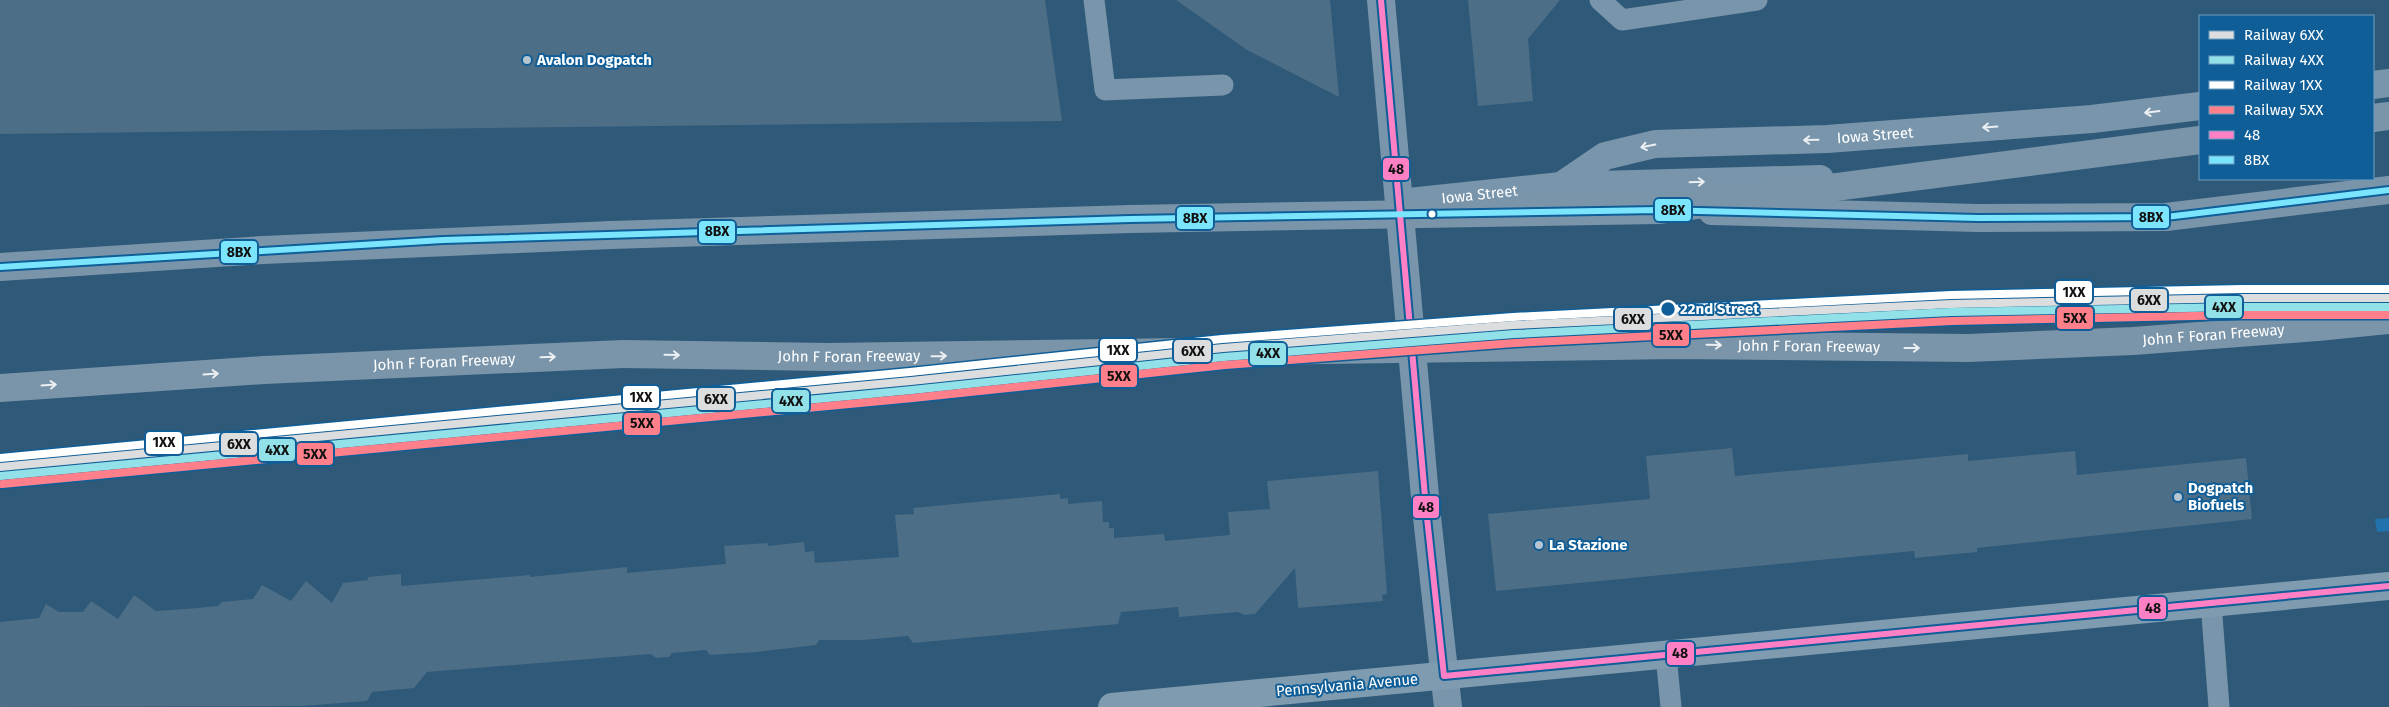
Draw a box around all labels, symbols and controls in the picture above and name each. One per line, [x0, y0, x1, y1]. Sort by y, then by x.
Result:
legend [2199, 15, 2374, 180]
text: Railway 6XX [2244, 26, 2325, 44]
place label: Avalon Dogpatch [536, 51, 652, 69]
text: Railway 4XX [2244, 51, 2325, 69]
marker: Avalon Dogpatch [521, 54, 533, 66]
text: Railway 1XX [2244, 76, 2323, 94]
text: Railway 5XX [2244, 101, 2324, 119]
one-way arrow [2144, 107, 2160, 117]
one-way arrow [1982, 122, 1998, 132]
street label: Iowa Street [1836, 123, 1915, 147]
text: 48 [2244, 126, 2260, 144]
one-way arrow [1803, 135, 1819, 145]
one-way arrow [1641, 142, 1657, 151]
text: 8BX [2244, 151, 2270, 169]
line badge: 48 [1382, 157, 1410, 181]
text: 48 [1388, 161, 1404, 178]
one-way arrow [1689, 178, 1705, 187]
street label: Iowa Street [1440, 182, 1519, 207]
line badge: 8BX [1654, 198, 1692, 222]
text: 8BX [1661, 202, 1686, 219]
line badge: 8BX [2132, 205, 2170, 229]
line badge: 8BX [1176, 206, 1214, 230]
unlabelled marker [1427, 209, 1437, 219]
text: 8BX [2139, 209, 2164, 226]
text: 8BX [1183, 210, 1208, 227]
line badge: 8BX [698, 220, 736, 244]
text: 8BX [705, 223, 730, 240]
line badge: 8BX [220, 240, 258, 264]
text: 8BX [227, 244, 252, 261]
line badge: 1XX [2055, 280, 2093, 304]
text: 1XX [2063, 284, 2086, 301]
line badge: 6XX [2130, 288, 2168, 312]
text: 6XX [2137, 292, 2162, 309]
line badge: 4XX [2205, 295, 2243, 319]
text: 4XX [2212, 299, 2237, 316]
marker: 22nd Street [1659, 300, 1677, 318]
place label: 22nd Street [1680, 300, 1759, 318]
line badge: 5XX [2056, 306, 2094, 330]
line badge: 6XX [1614, 307, 1652, 331]
text: 5XX [2063, 310, 2088, 327]
text: 6XX [1621, 311, 1646, 328]
street label: John F Foran Freeway [2142, 320, 2286, 349]
line badge: 5XX [1652, 323, 1690, 347]
text: 5XX [1659, 327, 1684, 344]
street label: John F Foran Freeway [1738, 337, 1881, 356]
line badge: 1XX [1099, 338, 1137, 362]
line badge: 6XX [1173, 339, 1212, 363]
one-way arrow [1706, 341, 1722, 350]
text: 1XX [1107, 342, 1130, 359]
line badge: 4XX [1249, 342, 1287, 366]
text: 6XX [1181, 343, 1206, 360]
one-way arrow [1903, 343, 1919, 353]
text: 4XX [1256, 345, 1281, 362]
street label: John F Foran Freeway [778, 347, 921, 366]
street label: John F Foran Freeway [373, 350, 516, 374]
one-way arrow [663, 350, 679, 359]
one-way arrow [930, 351, 947, 361]
one-way arrow [540, 352, 556, 361]
line badge: 5XX [1100, 364, 1138, 388]
text: 5XX [1107, 368, 1132, 385]
one-way arrow [202, 369, 218, 378]
one-way arrow [40, 380, 56, 389]
line badge: 1XX [622, 385, 660, 409]
line badge: 6XX [697, 387, 735, 411]
text: 1XX [630, 389, 653, 406]
line badge: 4XX [772, 389, 810, 413]
text: 6XX [704, 391, 729, 408]
text: 4XX [779, 393, 804, 410]
line badge: 5XX [623, 412, 661, 436]
text: 5XX [630, 415, 655, 432]
line badge: 1XX [145, 431, 183, 455]
line badge: 6XX [220, 432, 258, 456]
text: 1XX [153, 434, 176, 451]
text: 6XX [227, 436, 252, 453]
line badge: 4XX [258, 438, 296, 462]
text: 4XX [265, 442, 290, 459]
line badge: 5XX [296, 442, 334, 466]
text: 5XX [303, 446, 328, 463]
place label: Dogpatch Biofuels [2188, 479, 2253, 514]
marker: Dogpatch Biofuels [2172, 491, 2184, 503]
line badge: 48 [1412, 495, 1440, 519]
text: 48 [1418, 499, 1434, 516]
place label: La Stazione [1549, 536, 1628, 554]
marker: La Stazione [1533, 539, 1545, 551]
line badge: 48 [2138, 596, 2167, 620]
text: 48 [2145, 600, 2161, 617]
line badge: 48 [1666, 641, 1695, 666]
text: 48 [1672, 645, 1688, 662]
street label: Pennsylvania Avenue [1275, 670, 1419, 700]

